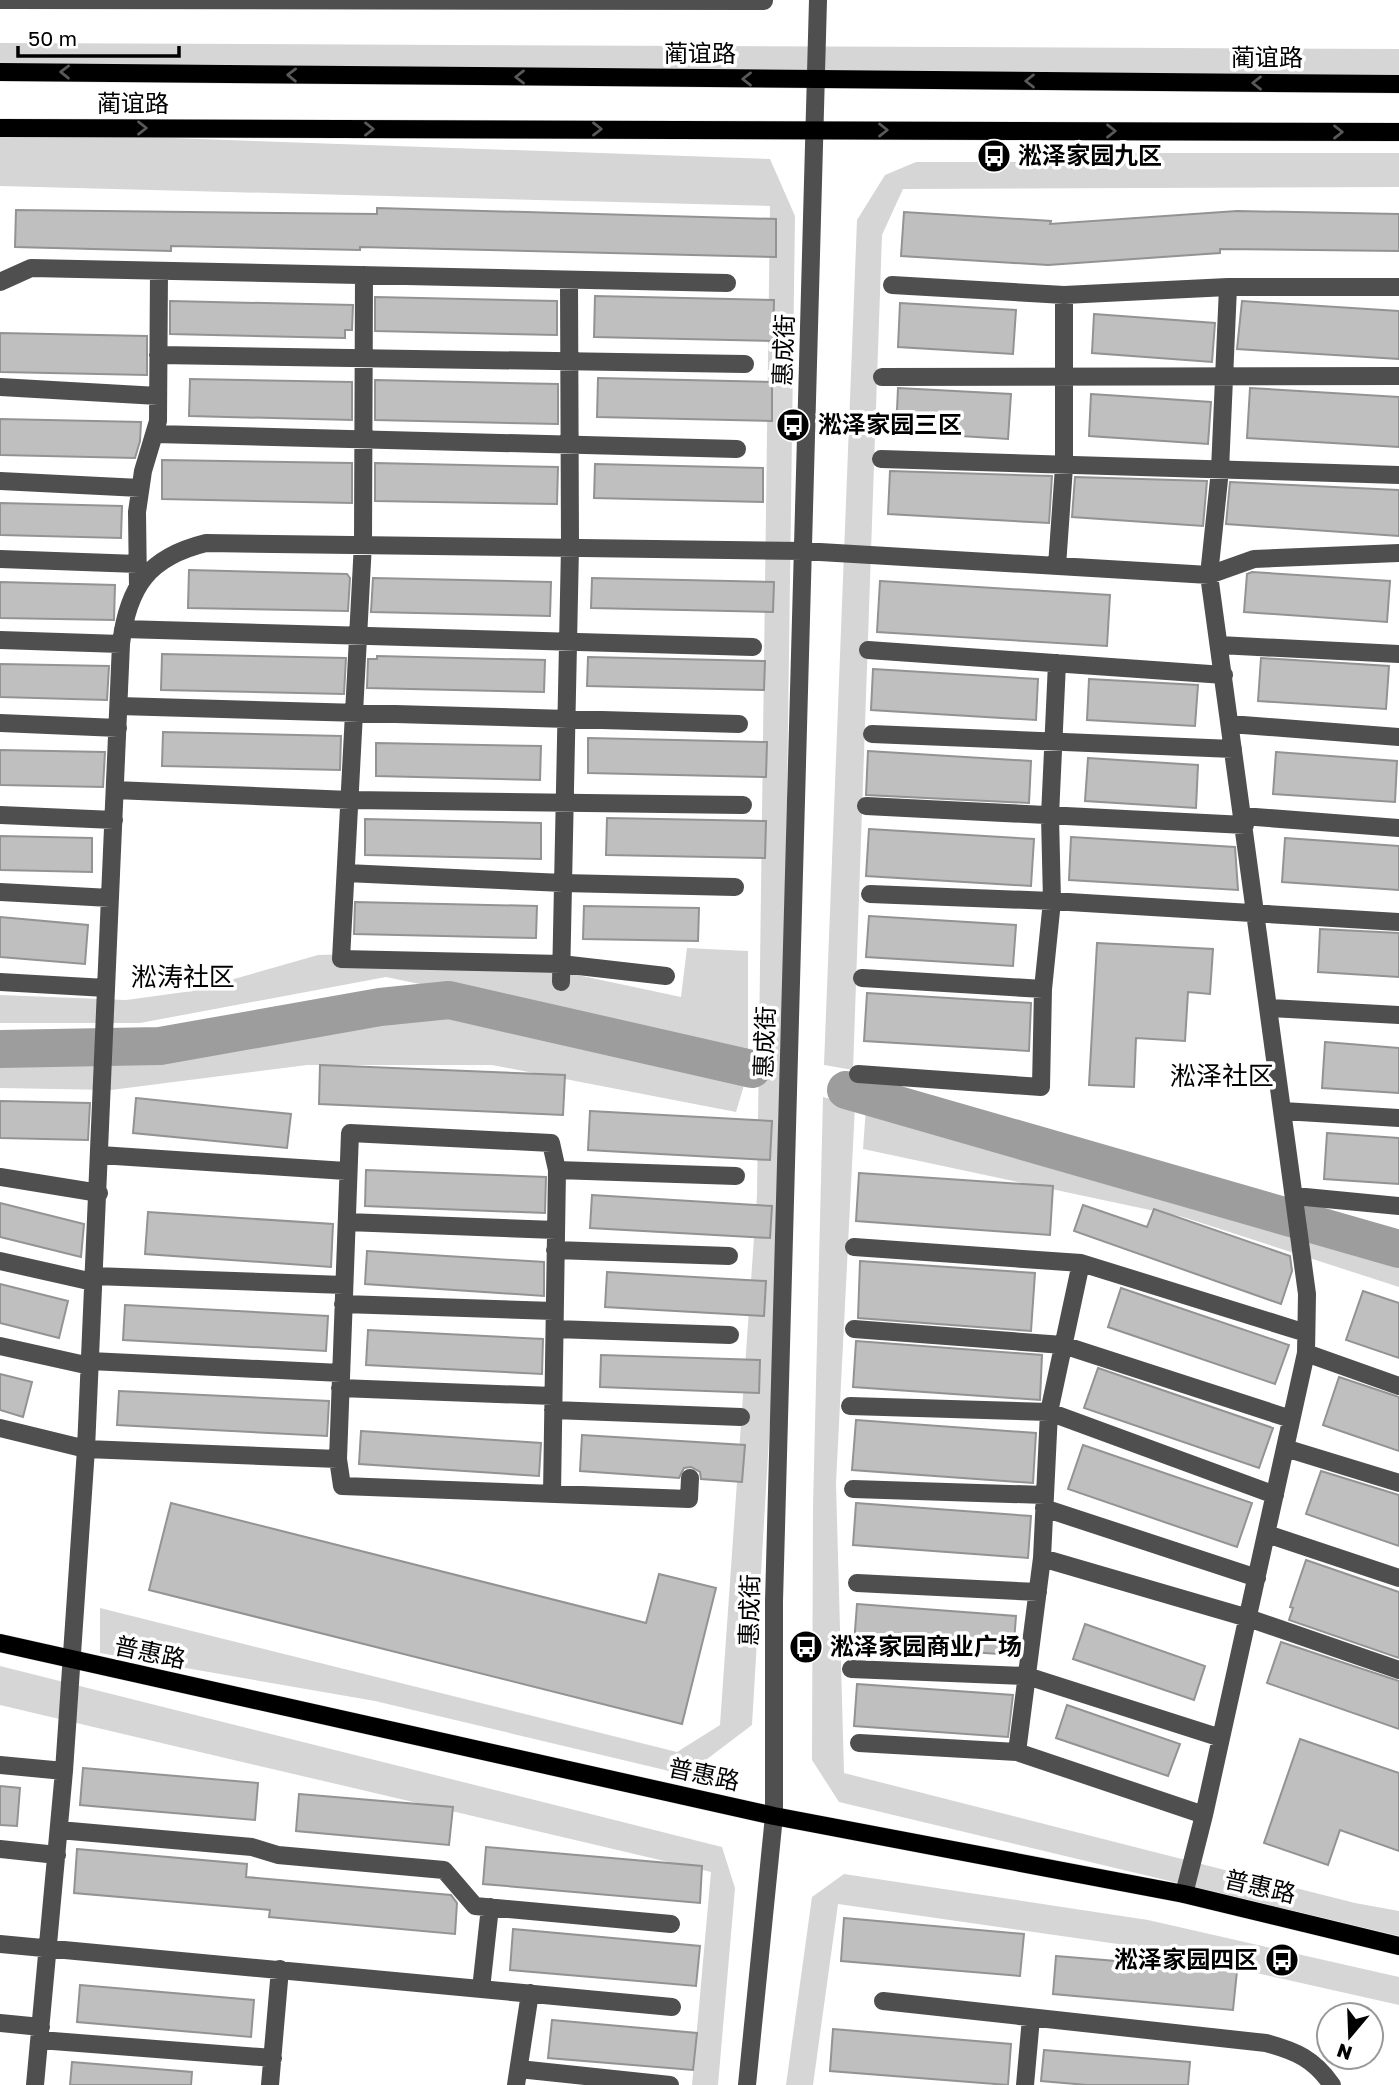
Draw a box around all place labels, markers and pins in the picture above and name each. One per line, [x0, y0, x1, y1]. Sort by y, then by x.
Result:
bus stop icon: 淞泽家园九区 [975, 137, 1013, 175]
place label: 淞泽家园九区 [1018, 140, 1162, 169]
bus stop icon: 淞泽家园三区 [774, 406, 812, 444]
place label: 淞泽家园三区 [818, 409, 962, 438]
bus stop icon: 淞泽家园商业广场 [787, 1628, 825, 1666]
place label: 淞泽家园商业广场 [830, 1631, 1022, 1660]
bus stop icon: 淞泽家园四区 [1263, 1941, 1301, 1979]
place label: 淞泽家园四区 [1114, 1944, 1258, 1973]

